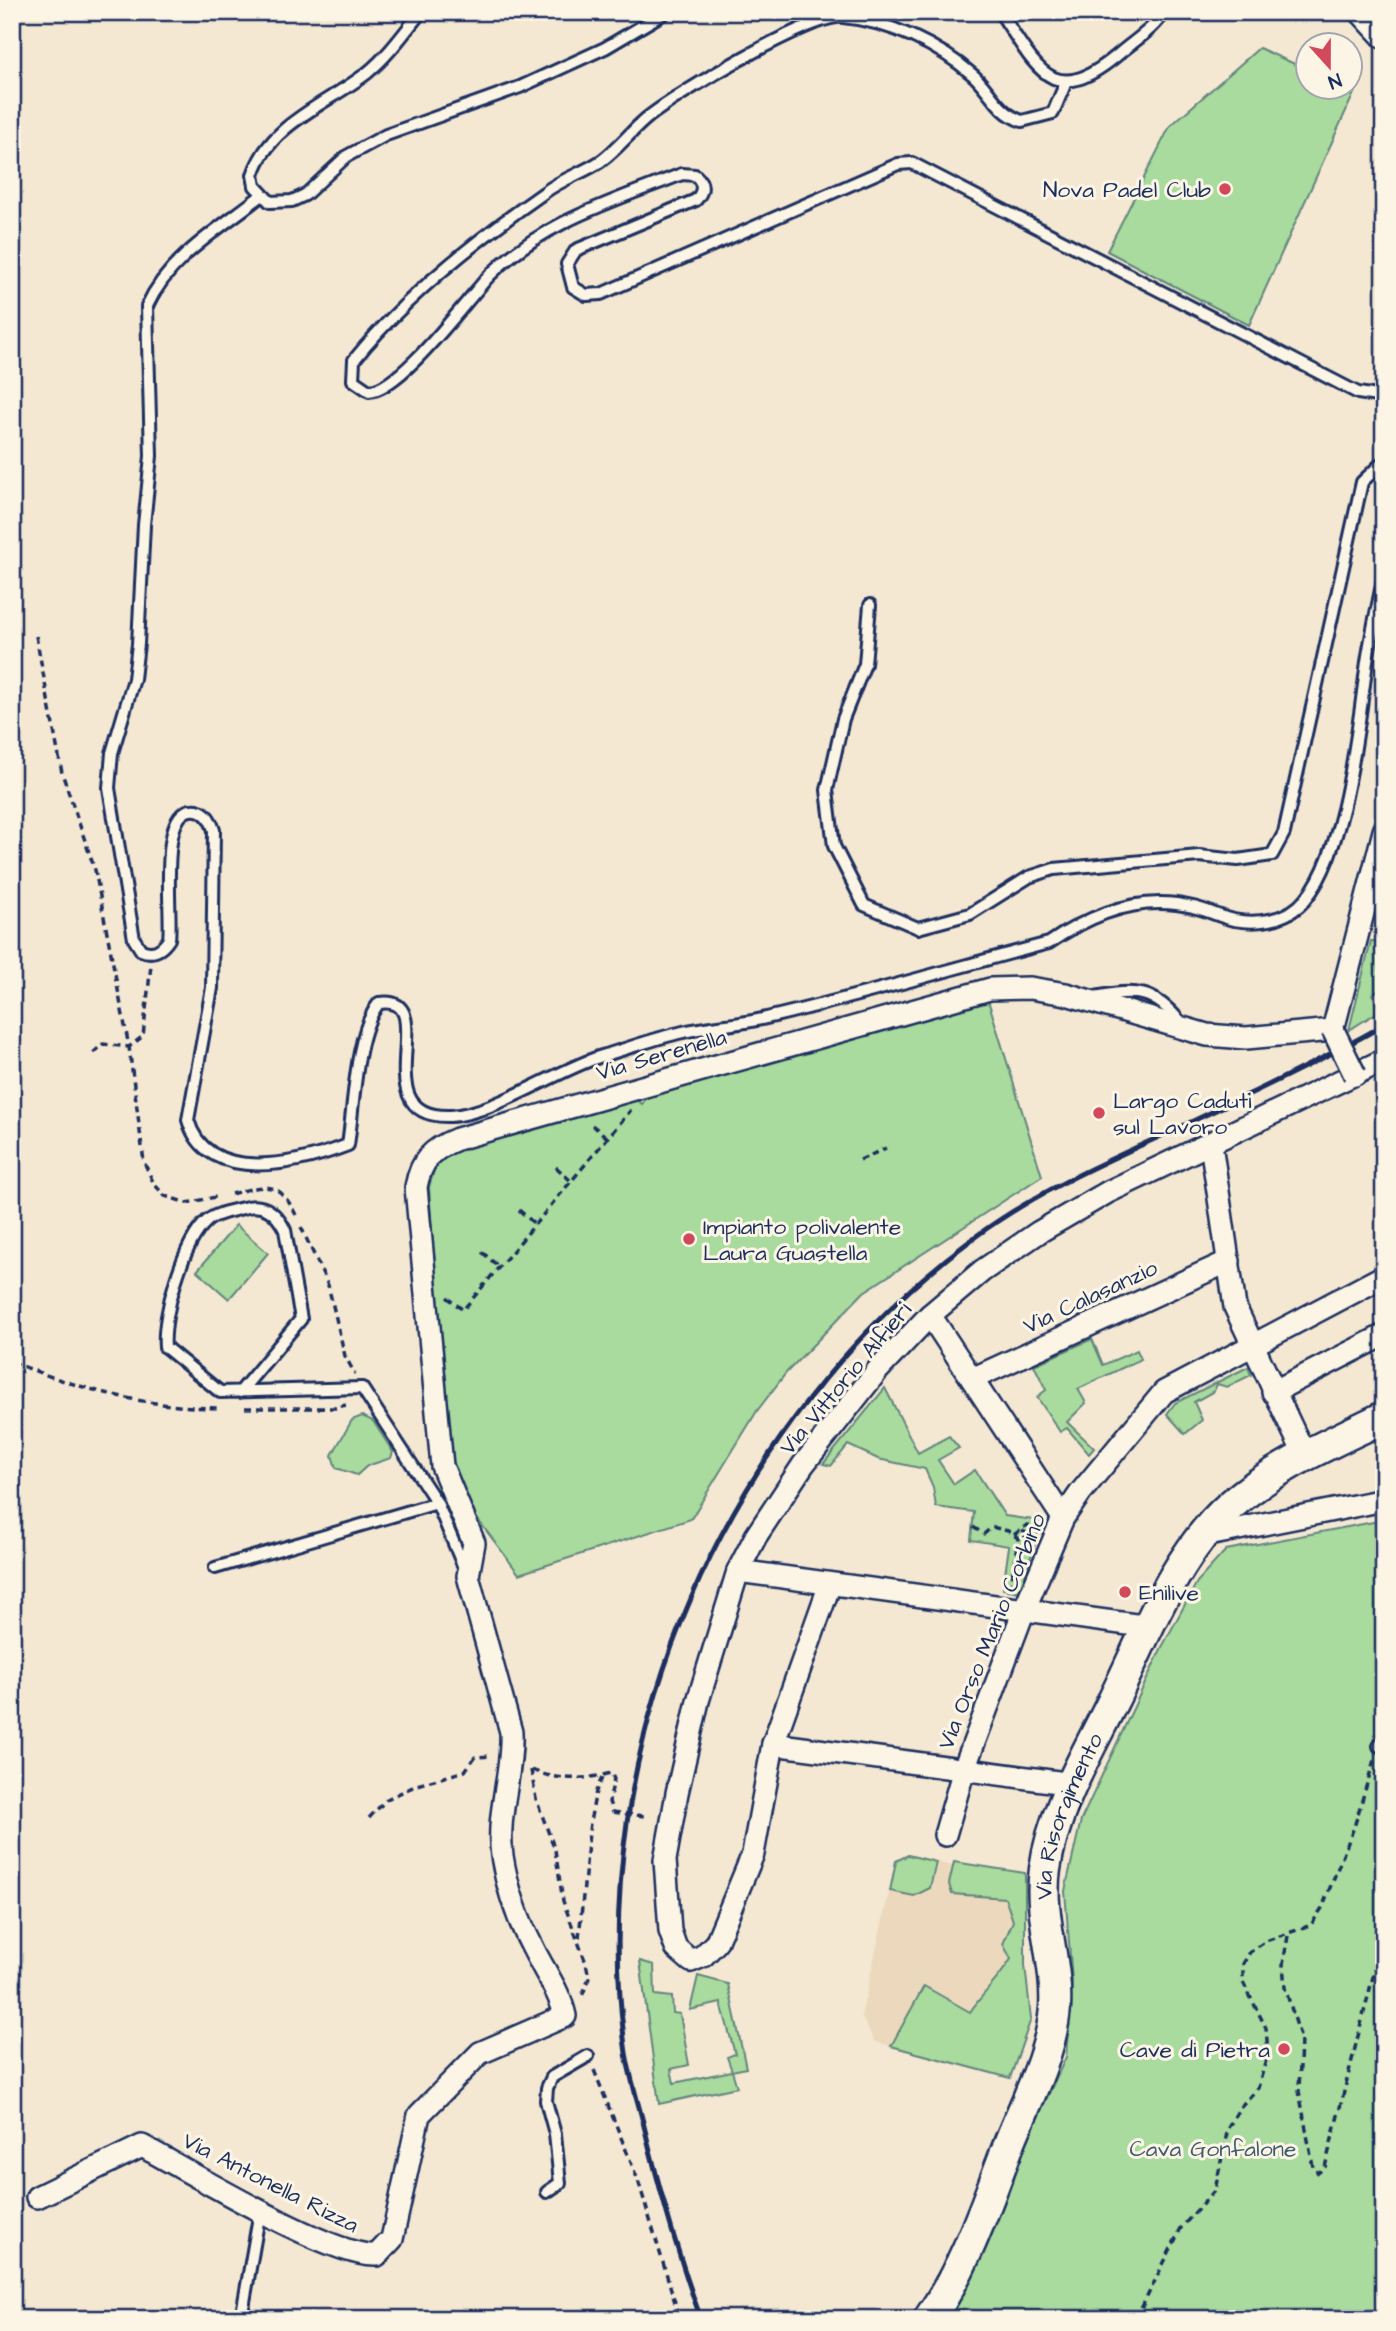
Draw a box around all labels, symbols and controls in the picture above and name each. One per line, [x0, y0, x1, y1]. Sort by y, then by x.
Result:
north arrow [1294, 32, 1364, 102]
text: N [1324, 66, 1345, 95]
place label: Nova Padel Club [1043, 174, 1211, 206]
marker: Nova Padel Club [1217, 181, 1233, 197]
street label: Via Serenella [592, 1021, 730, 1089]
place label: Largo Caduti sul Lavoro [1113, 1085, 1252, 1143]
marker: Largo Caduti sul Lavoro [1091, 1105, 1107, 1121]
place label: Impianto polivalente Laura Guastella [703, 1211, 901, 1269]
marker: Impianto polivalente Laura Guastella [681, 1231, 697, 1247]
street label: Via Calasanzio [1018, 1252, 1163, 1342]
street label: Via Vittorio Alfieri [772, 1295, 920, 1462]
street label: Via Orso Mario Corbino [930, 1508, 1054, 1754]
place label: Enilive [1139, 1577, 1199, 1609]
marker: Enilive [1117, 1584, 1133, 1600]
street label: Via Risorgimento [1028, 1727, 1111, 1900]
place label: Cave di Pietra [1120, 2034, 1270, 2066]
marker: Cave di Pietra [1276, 2041, 1292, 2057]
street label: Via Antonella Rizza [177, 2125, 364, 2241]
park label: Cava Gonfalone [1129, 2133, 1297, 2165]

